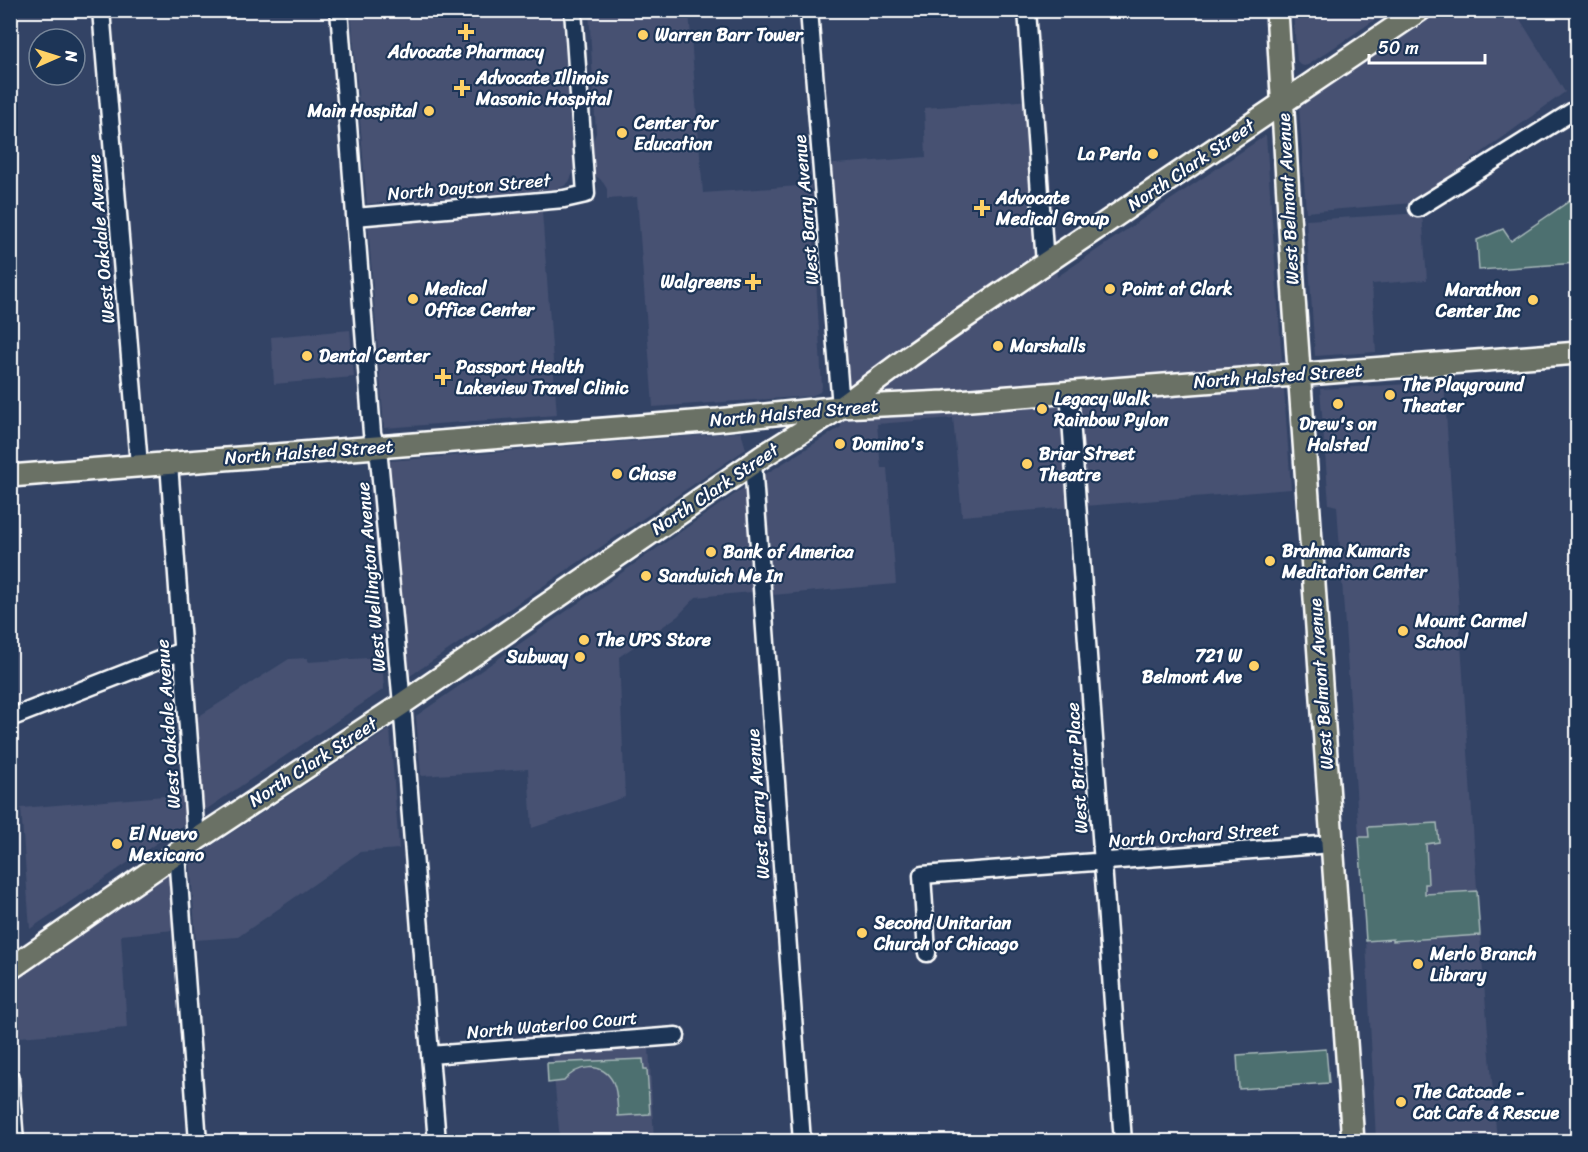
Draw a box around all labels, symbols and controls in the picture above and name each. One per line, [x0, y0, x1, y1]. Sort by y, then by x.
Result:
place label: Warren Barr Tower [655, 19, 804, 51]
marker: Advocate Pharmacy [459, 25, 473, 39]
north arrow [27, 27, 87, 87]
scale bar [1369, 27, 1484, 65]
marker: Warren Barr Tower [636, 28, 650, 42]
text: 50 m [1378, 32, 1419, 64]
place label: Advocate Pharmacy [387, 36, 545, 68]
text: N [57, 49, 86, 63]
place label: Advocate Illinois Masonic Hospital [475, 62, 612, 115]
marker: Advocate Illinois Masonic Hospital [453, 79, 471, 97]
place label: Main Hospital [306, 95, 418, 127]
marker: Main Hospital [422, 104, 436, 118]
place label: Center for Education [633, 107, 719, 160]
street label: North Clark Street [1120, 110, 1262, 220]
street label: West Belmont Avenue [1268, 112, 1308, 286]
marker: Center for Education [615, 126, 629, 140]
street label: West Barry Avenue [783, 133, 829, 286]
place label: La Perla [1078, 138, 1142, 170]
marker: La Perla [1146, 147, 1160, 161]
street label: West Oakdale Avenue [78, 153, 124, 325]
street label: North Dayton Street [386, 164, 553, 210]
place label: Advocate Medical Group [995, 182, 1110, 235]
marker: Advocate Medical Group [973, 199, 991, 217]
place label: Walgreens [661, 266, 742, 298]
place label: Medical Office Center [424, 273, 536, 326]
place label: Point at Clark [1122, 273, 1233, 305]
place label: Marathon Center Inc [1435, 274, 1521, 327]
marker: Walgreens [746, 275, 760, 289]
marker: Point at Clark [1103, 282, 1117, 296]
marker: Medical Office Center [406, 292, 420, 306]
marker: Marathon Center Inc [1526, 293, 1540, 307]
place label: Marshalls [1009, 330, 1086, 362]
marker: Marshalls [991, 339, 1005, 353]
place label: Dental Center [319, 340, 431, 372]
marker: Dental Center [300, 349, 314, 363]
place label: Passport Health Lakeview Travel Clinic [456, 351, 630, 404]
street label: North Halsted Street [1192, 354, 1364, 398]
marker: Passport Health Lakeview Travel Clinic [434, 368, 452, 386]
place label: The Playground Theater [1402, 369, 1525, 422]
place label: Legacy Walk Rainbow Pylon [1053, 383, 1169, 436]
marker: The Playground Theater [1383, 388, 1397, 402]
street label: North Halsted Street [708, 390, 880, 436]
marker: Drew's on Halsted [1331, 397, 1345, 411]
marker: Legacy Walk Rainbow Pylon [1035, 402, 1049, 416]
place label: Drew's on Halsted [1299, 408, 1377, 461]
place label: Domino's [852, 428, 924, 460]
street label: North Halsted Street [223, 430, 395, 474]
street label: North Clark Street [644, 434, 786, 544]
marker: Domino's [833, 437, 847, 451]
place label: Briar Street Theatre [1039, 438, 1136, 491]
marker: Briar Street Theatre [1020, 457, 1034, 471]
place label: Chase [628, 458, 677, 490]
marker: Chase [610, 467, 624, 481]
street label: West Wellington Avenue [347, 481, 395, 673]
place label: Brahma Kumaris Meditation Center [1281, 535, 1428, 588]
place label: Bank of America [723, 536, 855, 568]
marker: Bank of America [704, 545, 718, 559]
marker: Brahma Kumaris Meditation Center [1263, 554, 1277, 568]
place label: Sandwich Me In [657, 560, 783, 592]
marker: Sandwich Me In [639, 569, 653, 583]
street label: West Belmont Avenue [1299, 597, 1343, 771]
place label: Mount Carmel School [1414, 605, 1527, 658]
place label: The UPS Store [596, 624, 712, 656]
marker: Mount Carmel School [1396, 624, 1410, 638]
marker: The UPS Store [577, 633, 591, 647]
street label: West Oakdale Avenue [146, 638, 190, 810]
place label: 721 W Belmont Ave [1142, 640, 1243, 693]
place label: Subway [505, 641, 569, 673]
marker: Subway [573, 650, 587, 664]
marker: 721 W Belmont Ave [1247, 659, 1261, 673]
street label: West Briar Place [1056, 701, 1098, 835]
street label: North Clark Street [242, 708, 385, 816]
street label: West Barry Avenue [737, 727, 779, 880]
street label: North Orchard Street [1107, 813, 1281, 857]
place label: El Nuevo Mexicano [128, 818, 205, 871]
marker: El Nuevo Mexicano [110, 837, 124, 851]
place label: Second Unitarian Church of Chicago [873, 907, 1019, 960]
marker: Second Unitarian Church of Chicago [855, 926, 869, 940]
place label: Merlo Branch Library [1429, 938, 1537, 991]
marker: Merlo Branch Library [1411, 957, 1425, 971]
street label: North Waterloo Court [465, 1002, 639, 1048]
place label: The Catcade - Cat Cafe & Rescue [1412, 1076, 1559, 1129]
marker: The Catcade - Cat Cafe & Rescue [1394, 1095, 1408, 1109]

